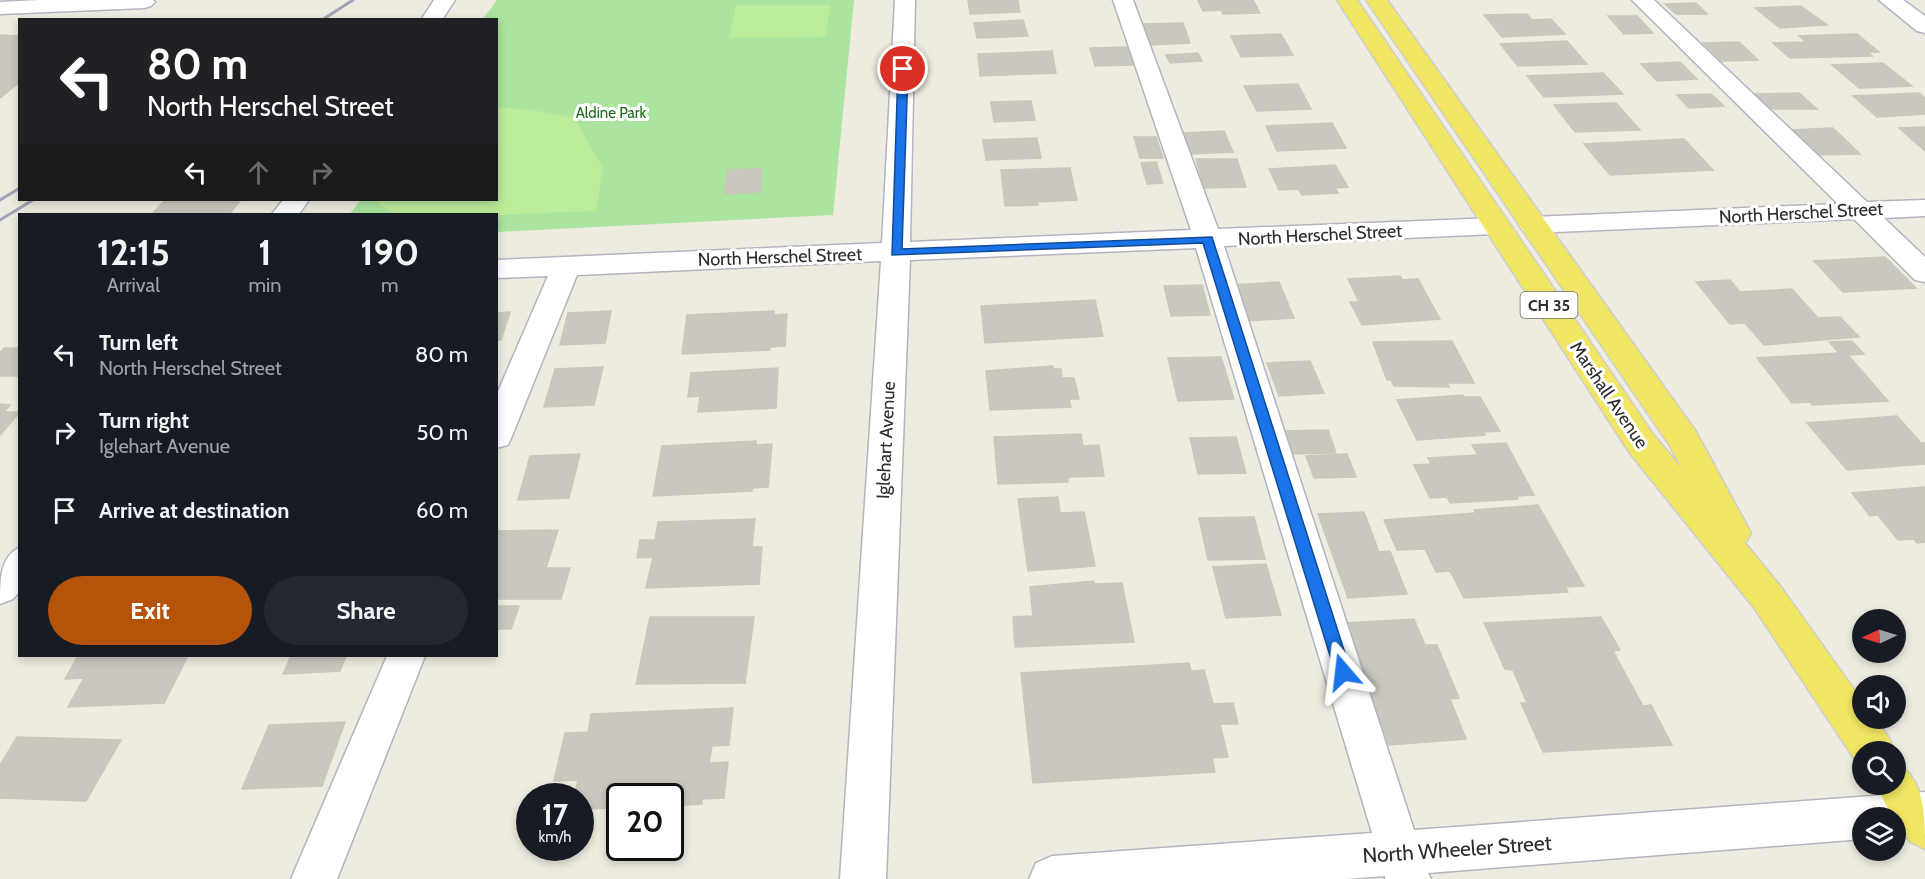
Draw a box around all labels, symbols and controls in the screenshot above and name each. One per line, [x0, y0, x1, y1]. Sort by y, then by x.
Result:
text: 80 m [147, 38, 248, 90]
icon: left [48, 42, 126, 120]
pin [877, 43, 928, 94]
icon: arrive [886, 52, 919, 85]
text: North Herschel Street [147, 90, 394, 123]
park label: Aldine Park [576, 104, 647, 122]
icon: left [179, 156, 212, 189]
icon: ahead [242, 156, 275, 189]
icon: right [305, 156, 338, 189]
street label: North Herschel Street [1718, 198, 1884, 228]
street label: North Herschel Street [1237, 220, 1403, 250]
text: 12:15 [97, 230, 170, 274]
text: 1 [258, 230, 272, 274]
text: 190 [360, 230, 419, 274]
street label: North Herschel Street [697, 243, 863, 271]
text: Arrival [107, 273, 160, 297]
text: min [249, 273, 281, 297]
text: m [381, 273, 398, 297]
road number: CH 35 [1520, 292, 1578, 318]
text: Turn left [99, 329, 178, 356]
street label: Marshall Avenue [1565, 337, 1653, 453]
icon: left [48, 338, 81, 371]
text: 80 m [415, 341, 468, 368]
text: North Herschel Street [99, 356, 282, 380]
street label: Iglehart Avenue [872, 381, 900, 499]
text: Turn right [99, 407, 189, 434]
icon: right [48, 416, 81, 449]
text: 50 m [416, 419, 468, 446]
text: Iglehart Avenue [99, 434, 230, 458]
icon: arrive [48, 494, 81, 527]
text: Arrive at destination [99, 497, 289, 524]
text: 60 m [416, 497, 468, 524]
button: Exit [48, 576, 252, 645]
button: Share [264, 576, 468, 645]
north arrow [1852, 609, 1906, 663]
map controls [1852, 609, 1906, 861]
position arrow [1311, 640, 1375, 704]
button: sound [1852, 675, 1906, 729]
button: search [1852, 741, 1906, 795]
speed limit sign: 20 [606, 783, 684, 861]
text: 17 [542, 796, 568, 833]
button: layers [1852, 807, 1906, 861]
text: km/h [539, 828, 571, 846]
street label: North Wheeler Street [1362, 830, 1552, 868]

